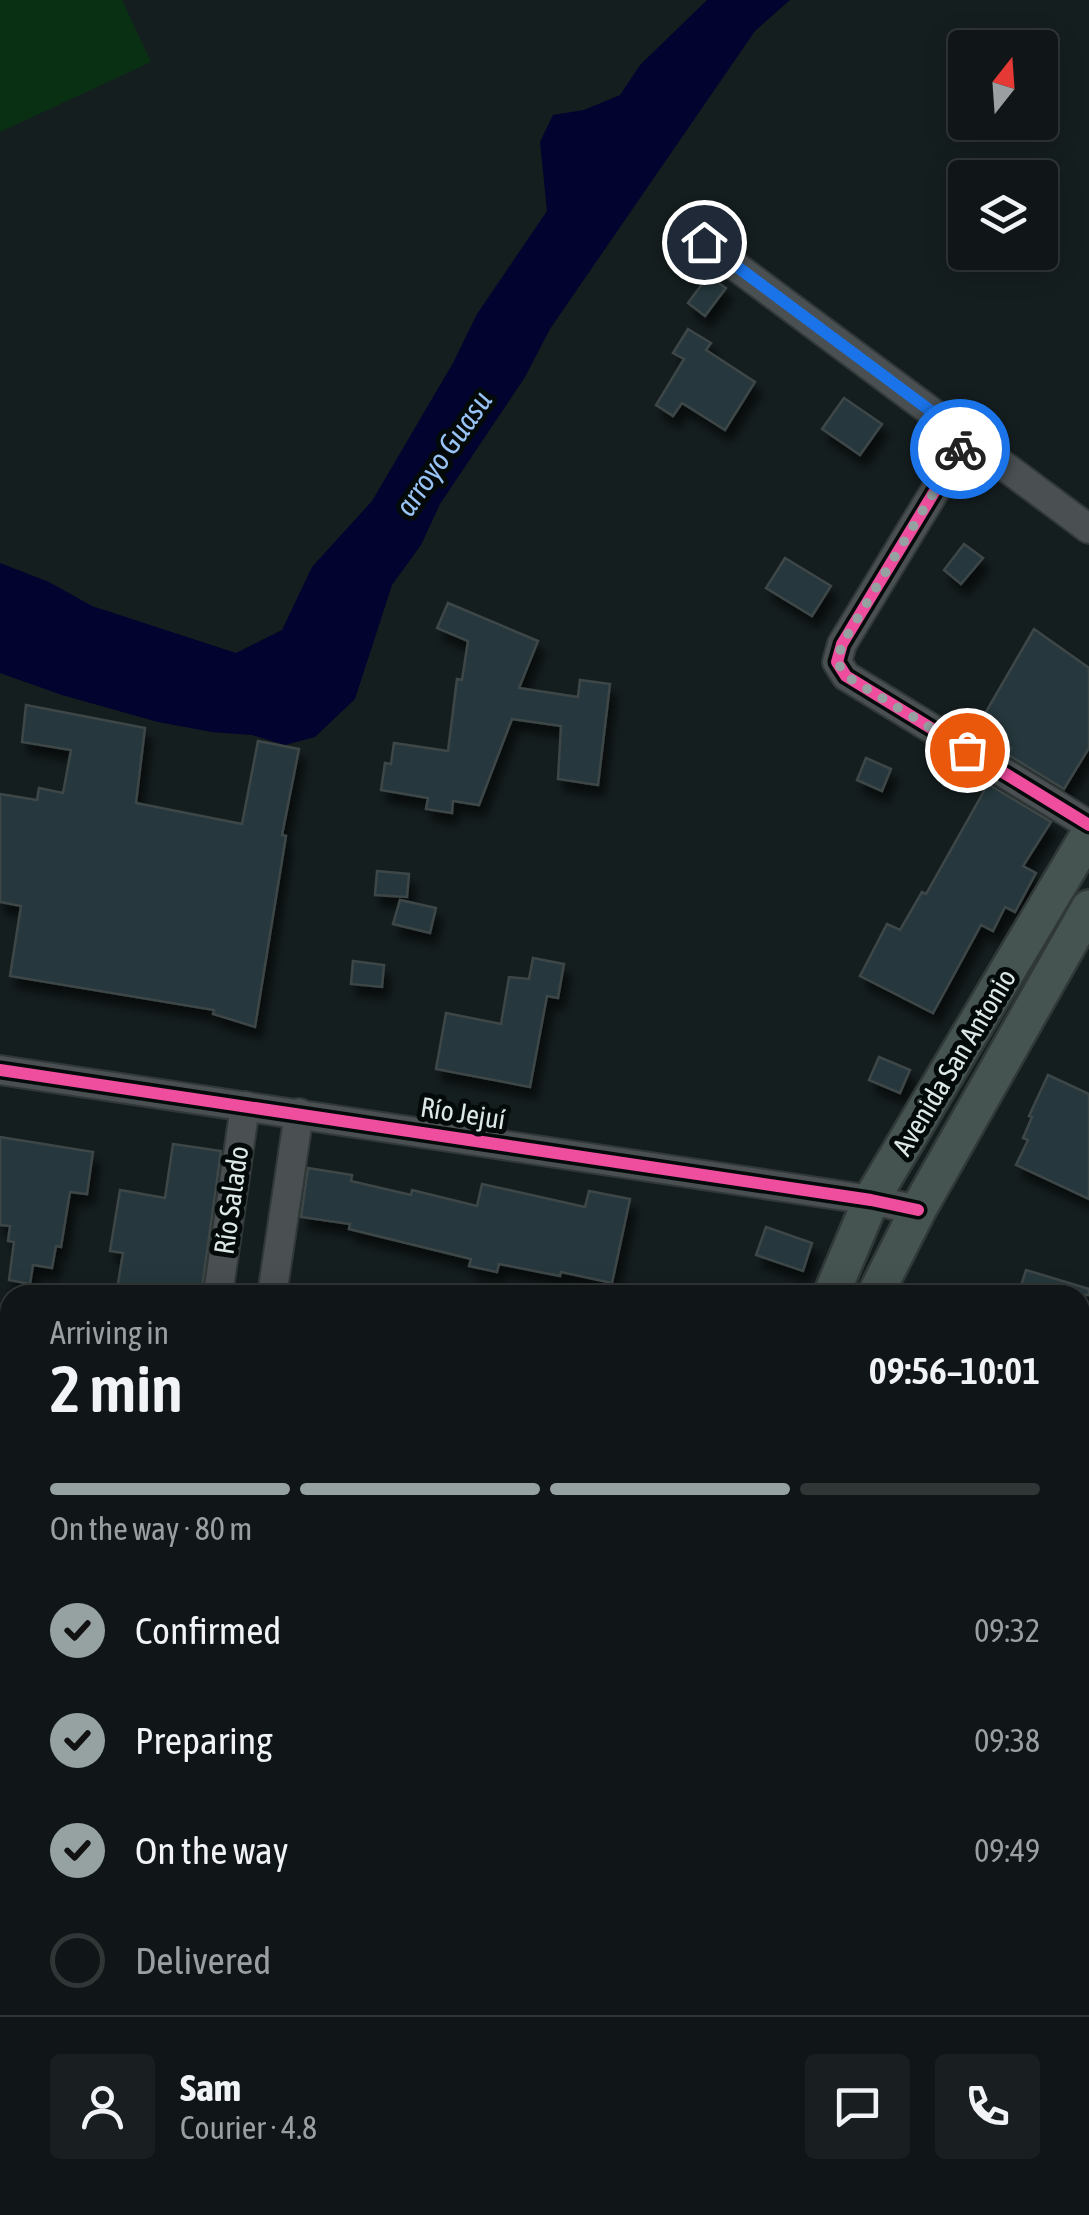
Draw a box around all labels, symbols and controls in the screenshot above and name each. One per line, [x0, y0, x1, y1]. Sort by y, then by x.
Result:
north arrow [948, 30, 1058, 140]
map controls [948, 30, 1058, 270]
button: layers [948, 160, 1058, 270]
pin [662, 200, 747, 285]
icon: home [677, 215, 732, 270]
water label: arroyo Guasu [388, 384, 498, 522]
courier [910, 399, 1010, 499]
icon: bike [933, 422, 988, 477]
pin [925, 708, 1010, 793]
icon: bag [940, 723, 995, 778]
street label: Avenida San Antonio [886, 963, 1022, 1161]
street label: Río Jejuí [418, 1091, 508, 1135]
street label: Río Salado [208, 1144, 254, 1256]
text: Arriving in [50, 1314, 169, 1351]
text: 09:56–10:01 [869, 1349, 1040, 1392]
text: 2 min [50, 1351, 183, 1426]
text: On the way · 80 m [50, 1510, 252, 1547]
icon: check [50, 1603, 105, 1658]
text: Confirmed [135, 1609, 281, 1652]
text: 09:32 [974, 1612, 1040, 1649]
icon: check [50, 1713, 105, 1768]
text: Preparing [135, 1719, 273, 1762]
text: 09:38 [974, 1722, 1040, 1759]
icon: check [50, 1823, 105, 1878]
text: On the way [135, 1829, 288, 1872]
text: 09:49 [974, 1832, 1040, 1869]
text: Delivered [135, 1939, 271, 1982]
button: person [50, 2054, 155, 2159]
button: chat [805, 2054, 910, 2159]
button: phone [935, 2054, 1040, 2159]
text: Sam [180, 2066, 241, 2109]
text: Courier · 4.8 [180, 2109, 317, 2146]

